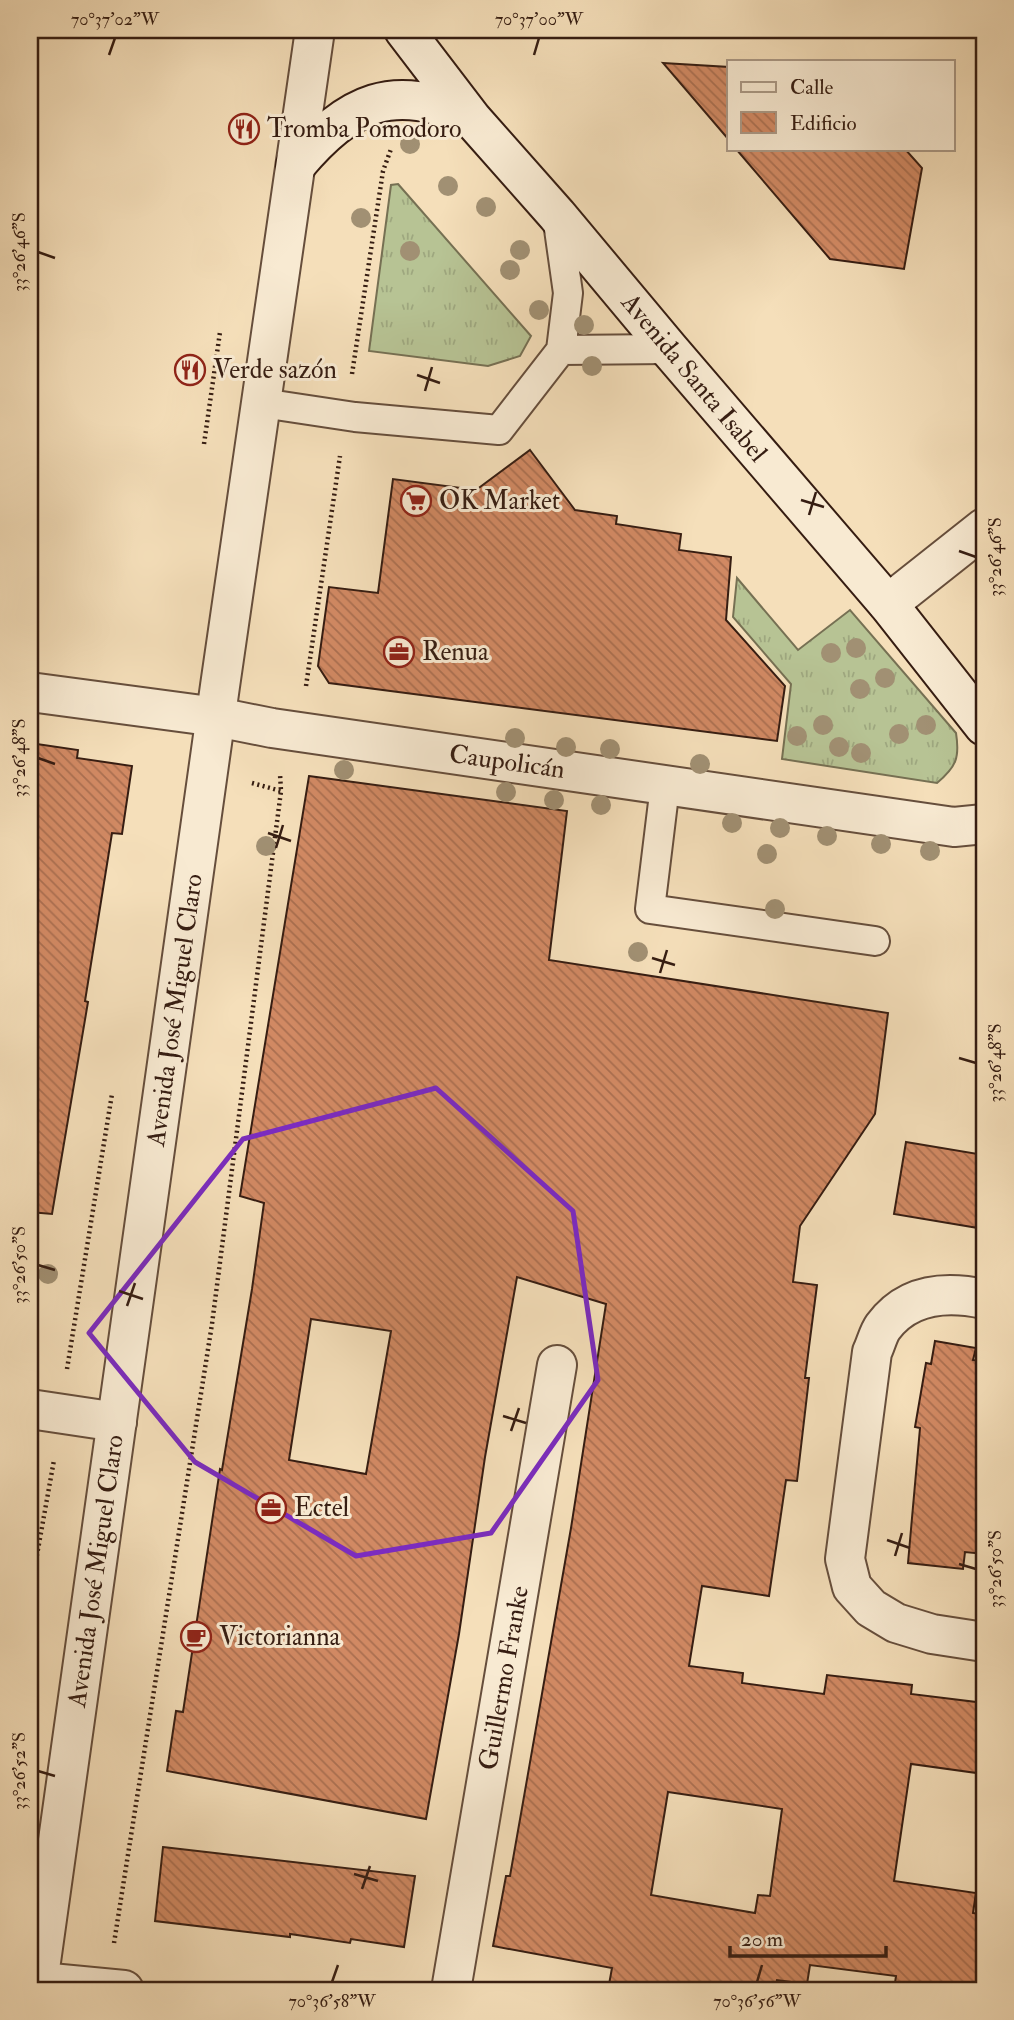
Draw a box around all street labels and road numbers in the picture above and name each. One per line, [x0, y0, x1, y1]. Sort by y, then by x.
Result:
street label: Avenida Santa Isabel [614, 286, 774, 469]
street label: Caupolicán [447, 738, 567, 787]
street label: Avenida José Miguel Claro [140, 872, 210, 1149]
street label: Avenida José Miguel Claro [61, 1433, 131, 1710]
street label: Guillermo Franke [472, 1583, 536, 1773]

